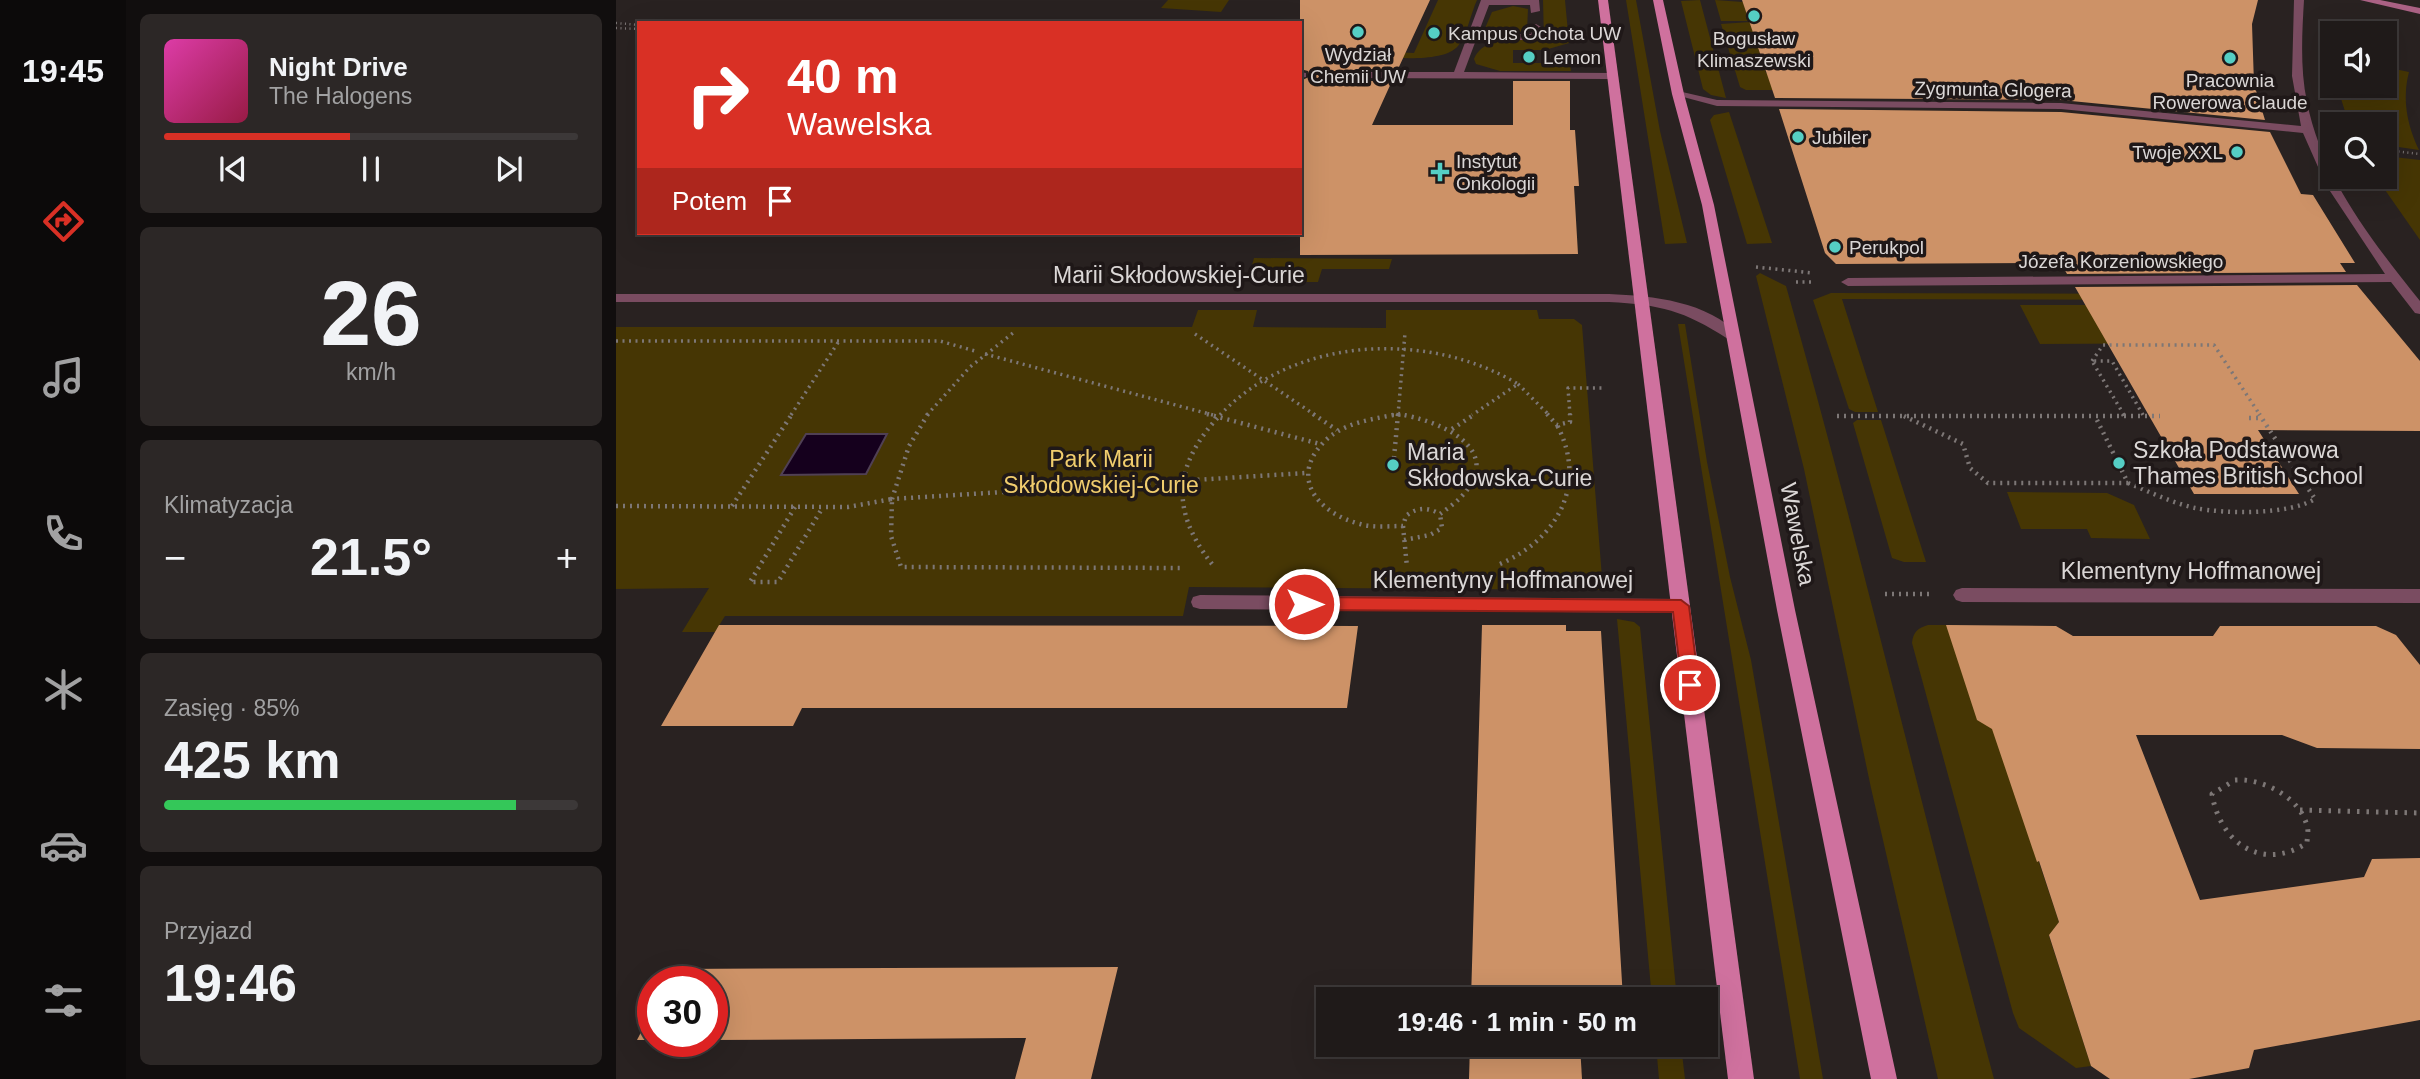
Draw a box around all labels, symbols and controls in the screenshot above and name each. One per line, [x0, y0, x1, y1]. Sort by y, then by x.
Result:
marker: Bogusław Klimaszewski [1746, 8, 1762, 24]
map controls [2320, 21, 2397, 189]
button: sound [2320, 21, 2397, 98]
place label: Kampus Ochota UW [1448, 23, 1621, 44]
marker: Wydział Chemii UW [1350, 24, 1366, 40]
marker: Kampus Ochota UW [1426, 25, 1442, 41]
place label: Bogusław Klimaszewski [1697, 28, 1811, 71]
place label: Wydział Chemii UW [1310, 44, 1406, 87]
place label: Lemon [1543, 47, 1601, 68]
icon: right [672, 49, 763, 140]
text: 40 m [787, 49, 899, 103]
marker: Lemon [1521, 49, 1537, 65]
marker: Pracownia Rowerowa Claude [2222, 50, 2238, 66]
text: Night Drive [269, 52, 408, 82]
text: 19:45 [22, 53, 104, 89]
place label: Pracownia Rowerowa Claude [2152, 70, 2308, 113]
street label: Zygmunta Glogera [1914, 78, 2072, 101]
text: The Halogens [269, 83, 412, 109]
text: Wawelska [787, 106, 932, 142]
button: search [2320, 112, 2397, 189]
place label: Jubiler [1812, 127, 1869, 148]
marker: Jubiler [1790, 129, 1806, 145]
place label: Twoje XXL [2132, 142, 2223, 163]
marker: Twoje XXL [2229, 144, 2245, 160]
icon: previous [214, 150, 252, 188]
icon: pause [352, 150, 390, 188]
icon: next [490, 150, 528, 188]
place label: Instytut Onkologii [1456, 151, 1535, 194]
marker: Instytut Onkologii [1430, 162, 1450, 182]
icon: arrive [761, 182, 799, 220]
text: Potem [672, 186, 747, 216]
icon: directions [39, 197, 88, 246]
place label: Perukpol [1849, 237, 1924, 258]
marker: Perukpol [1827, 239, 1843, 255]
street label: Józefa Korzeniowskiego [2019, 251, 2223, 272]
street label: Marii Skłodowskiej-Curie [1053, 262, 1305, 288]
text: 26 [320, 263, 422, 364]
icon: music [39, 353, 88, 402]
text: km/h [346, 359, 396, 385]
place label: Szkoła Podstawowa Thames British School [2133, 437, 2363, 489]
place label: Maria Skłodowska-Curie [1407, 439, 1592, 491]
park label: Park Marii Skłodowskiej-Curie [1003, 446, 1199, 498]
marker: Szkoła Podstawowa Thames British School [2111, 455, 2127, 471]
marker: Maria Skłodowska-Curie [1385, 457, 1401, 473]
street label: Wawelska [1775, 480, 1821, 588]
text: Klimatyzacja [164, 492, 293, 518]
icon: phone [39, 509, 88, 558]
text: 21.5° [310, 528, 432, 586]
text: − [164, 537, 186, 579]
text: + [556, 537, 578, 579]
street label: Klementyny Hoffmanowej [2061, 558, 2321, 584]
position arrow [1267, 567, 1341, 641]
street label: Klementyny Hoffmanowej [1373, 567, 1633, 593]
pin [1660, 655, 1720, 715]
icon: climate [39, 665, 88, 714]
icon: arrive [1671, 666, 1709, 704]
text: Zasięg · 85% [164, 695, 300, 721]
text: 425 km [164, 731, 340, 789]
icon: car [39, 821, 88, 870]
text: Przyjazd [164, 918, 252, 944]
text: 19:46 [164, 954, 297, 1012]
speed limit sign: 30 [637, 966, 728, 1057]
icon: filters [39, 976, 88, 1025]
text: 19:46 · 1 min · 50 m [1397, 1007, 1637, 1037]

